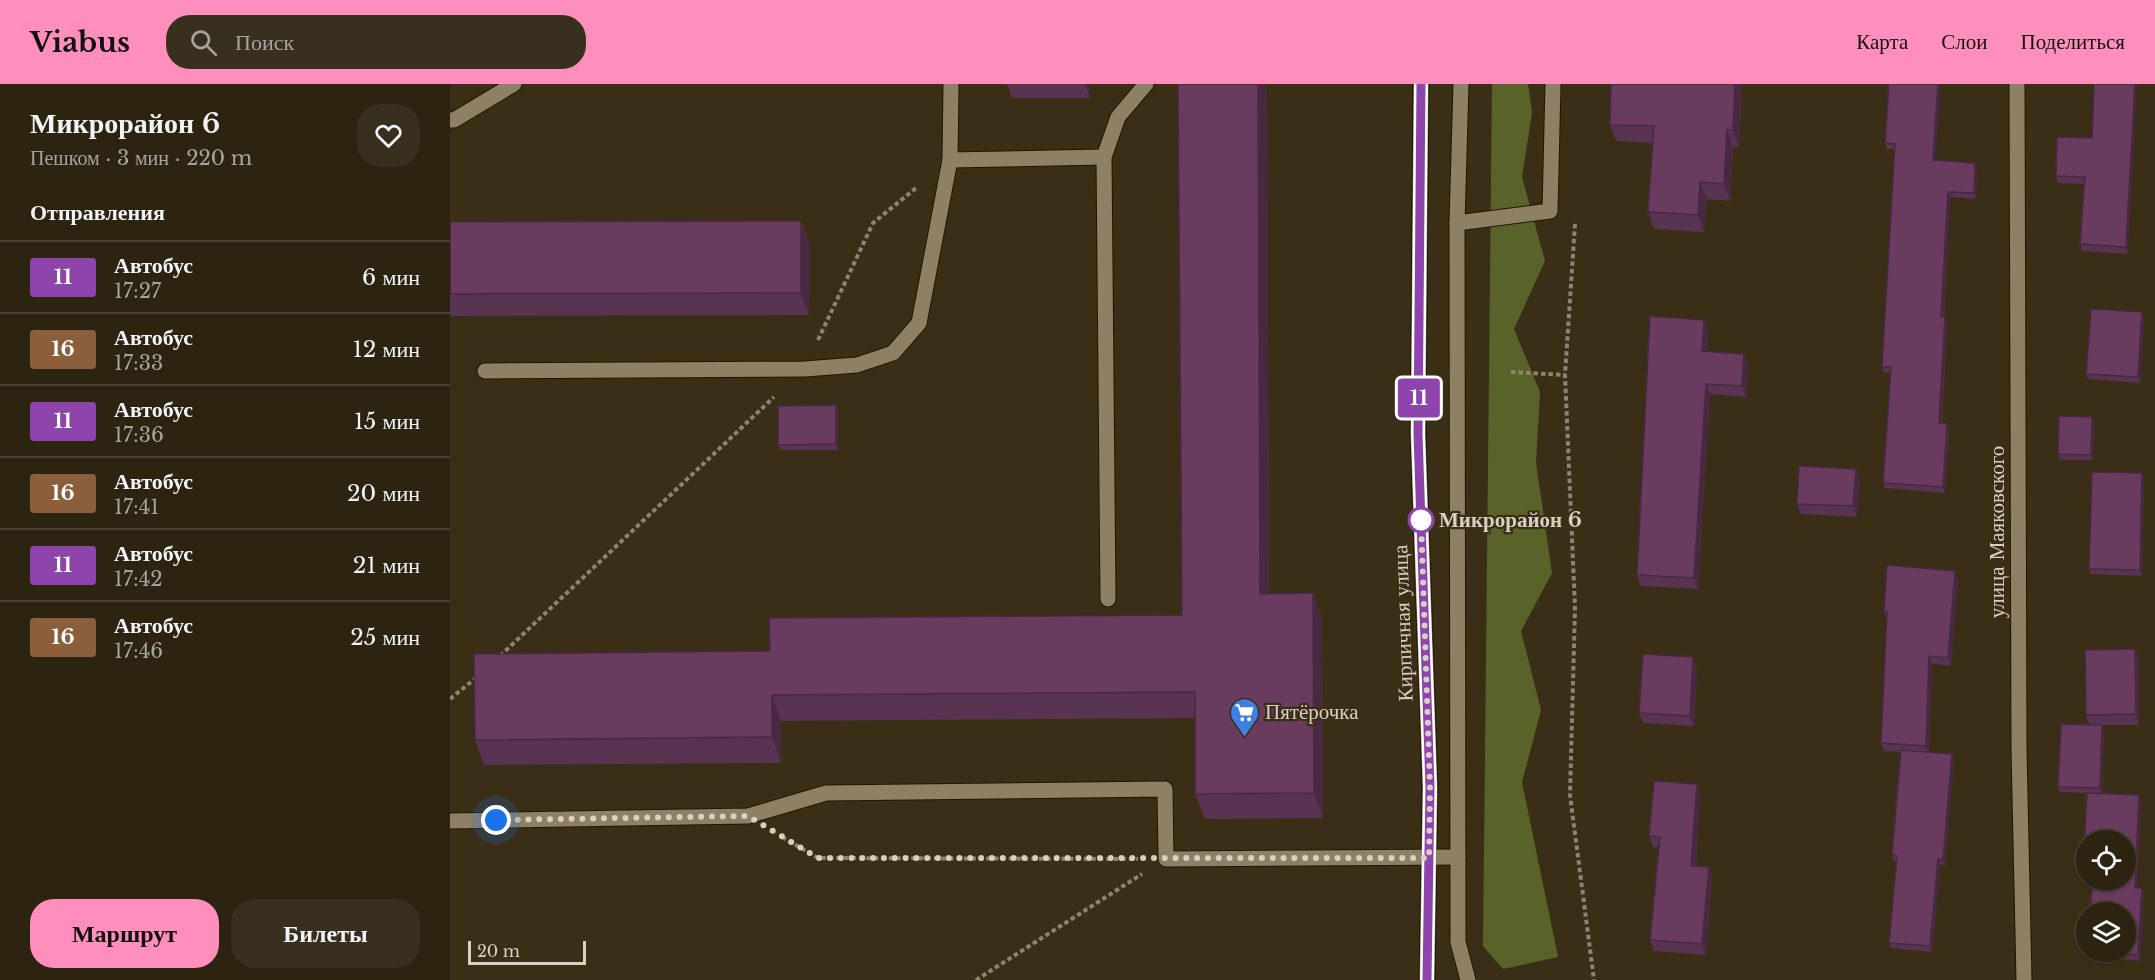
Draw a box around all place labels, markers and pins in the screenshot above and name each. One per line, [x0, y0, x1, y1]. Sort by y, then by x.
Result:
marker: Микрорайон 6 [1408, 507, 1434, 533]
place label: Микрорайон 6 [1439, 507, 1582, 533]
supermarket icon: Пятёрочка [1228, 696, 1260, 738]
place label: Пятёрочка [1265, 699, 1359, 725]

